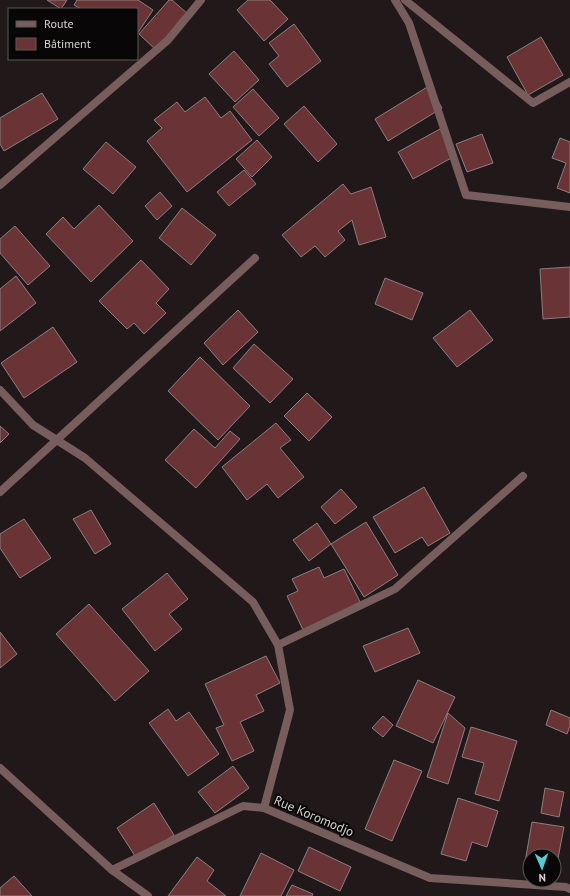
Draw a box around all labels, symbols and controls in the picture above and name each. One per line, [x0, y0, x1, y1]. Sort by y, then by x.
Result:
legend [8, 8, 138, 60]
text: Route [44, 16, 74, 31]
text: Bâtiment [44, 36, 91, 51]
street label: Rue Koromodjo [271, 792, 357, 841]
north arrow [522, 848, 562, 888]
text: N [538, 871, 546, 885]

